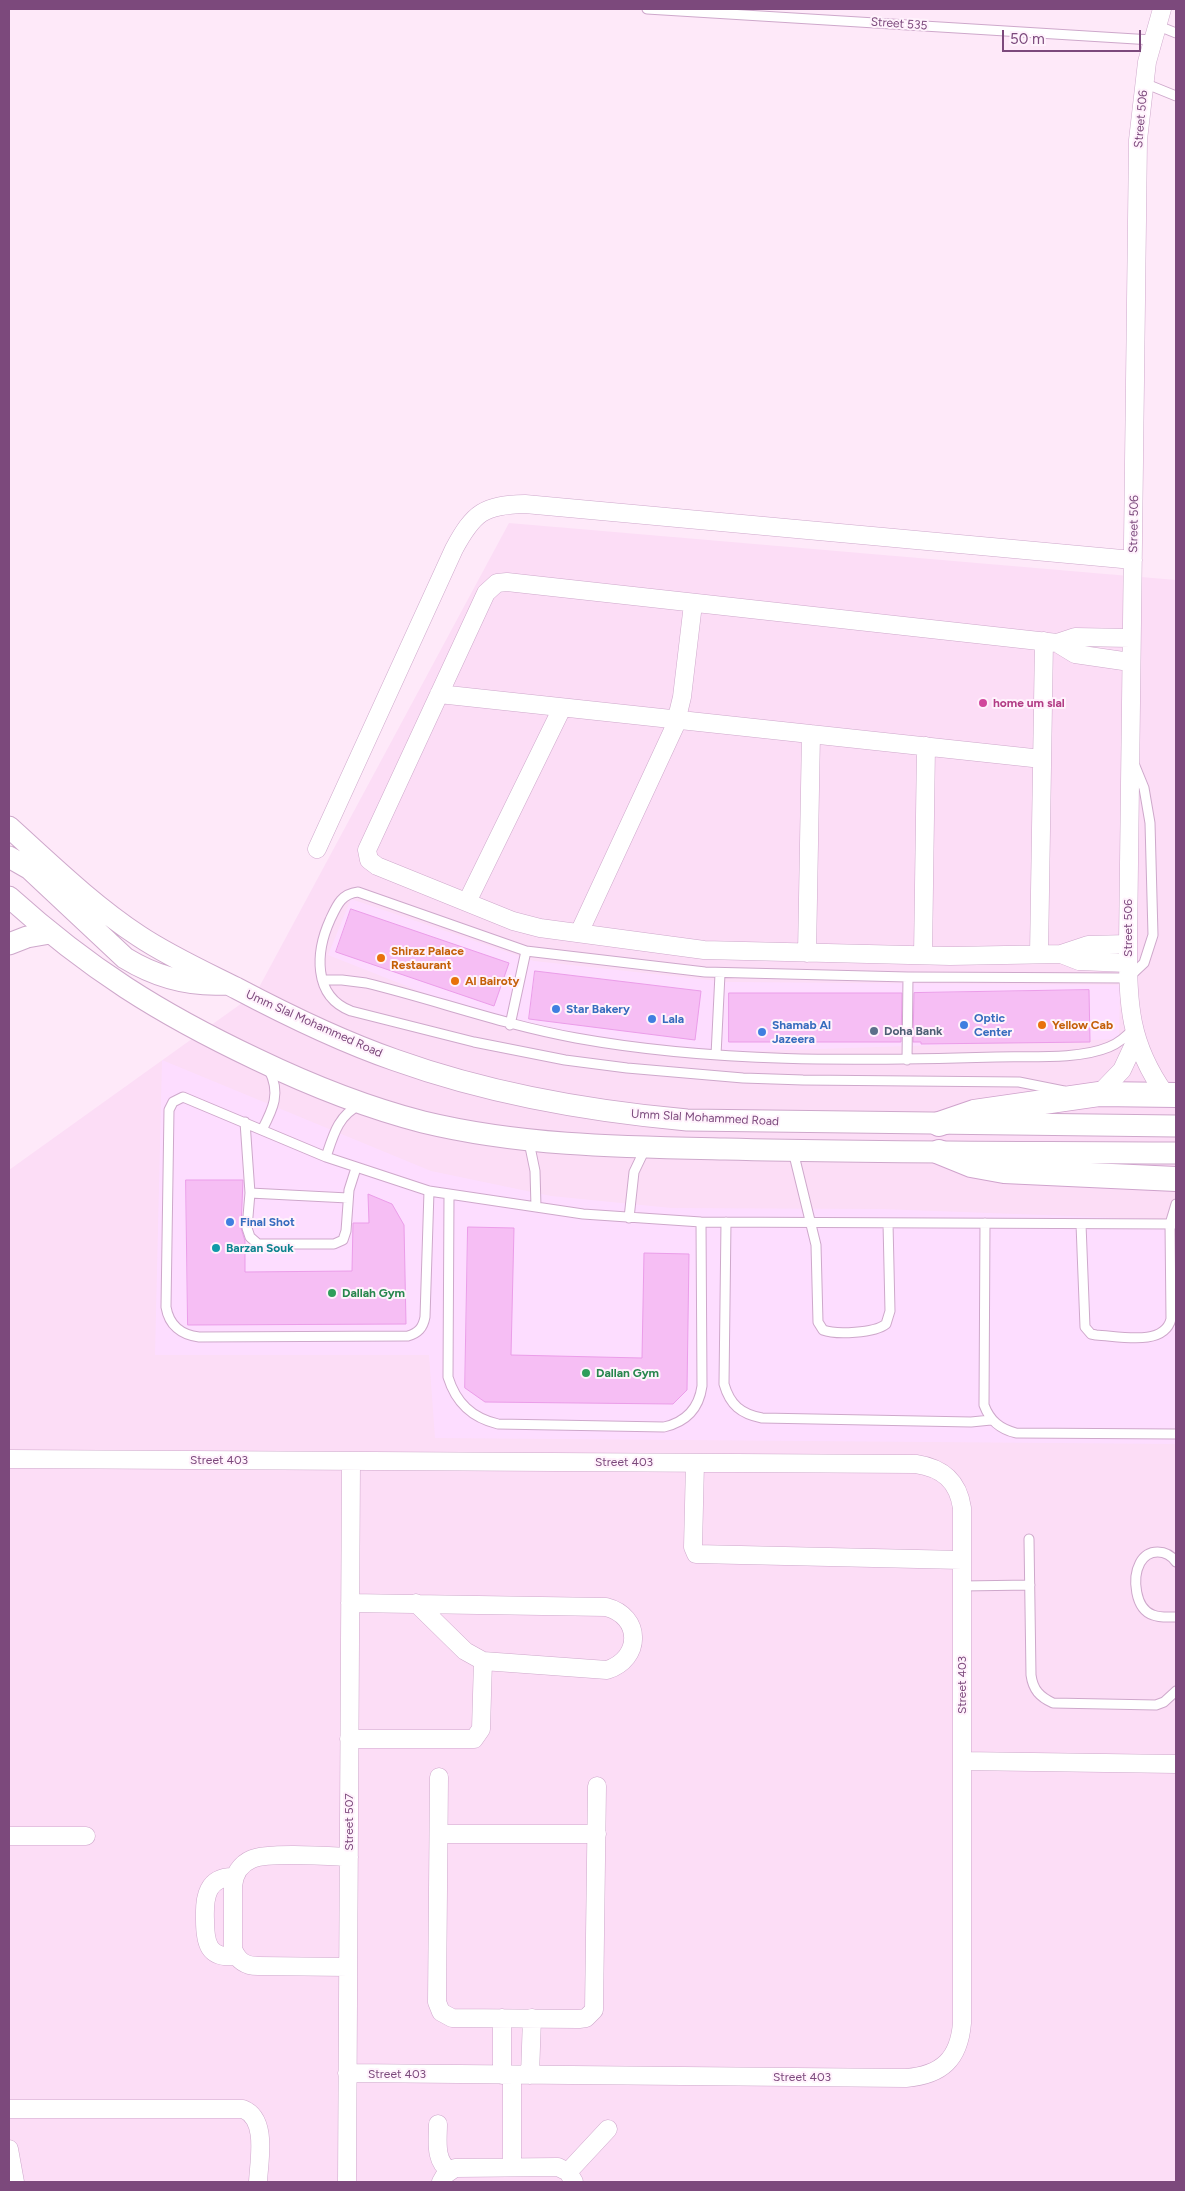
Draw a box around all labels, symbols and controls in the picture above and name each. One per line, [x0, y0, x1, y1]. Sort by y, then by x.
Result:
street label: Street 535 [870, 15, 928, 33]
scale bar [1005, 20, 1144, 52]
text: 50 m [1010, 30, 1045, 48]
street label: Street 506 [1131, 90, 1151, 148]
street label: Street 506 [1126, 495, 1142, 553]
place label: home um slal [993, 696, 1065, 710]
marker: home um slal [977, 697, 989, 709]
street label: Street 506 [1121, 899, 1135, 957]
place label: Shiraz Palace Restaurant [391, 944, 464, 972]
marker: Shiraz Palace Restaurant [375, 952, 387, 964]
place label: Al Bairoty [465, 974, 520, 988]
marker: Al Bairoty [449, 975, 461, 987]
street label: Umm Slal Mohammed Road [243, 987, 385, 1061]
place label: Star Bakery [566, 1002, 630, 1016]
marker: Star Bakery [550, 1003, 562, 1015]
place label: Optic Center [974, 1011, 1012, 1039]
place label: Lala [662, 1012, 684, 1026]
marker: Lala [646, 1013, 658, 1025]
place label: Shamab Al Jazeera [772, 1018, 831, 1046]
place label: Yellow Cab [1052, 1018, 1113, 1032]
marker: Optic Center [958, 1019, 970, 1031]
marker: Yellow Cab [1036, 1019, 1048, 1031]
place label: Doha Bank [884, 1024, 942, 1038]
marker: Doha Bank [868, 1025, 880, 1037]
marker: Shamab Al Jazeera [756, 1026, 768, 1038]
street label: Umm Slal Mohammed Road [631, 1107, 779, 1129]
place label: Final Shot [240, 1215, 295, 1229]
marker: Final Shot [224, 1216, 236, 1228]
place label: Barzan Souk [226, 1241, 294, 1255]
marker: Barzan Souk [210, 1242, 222, 1254]
place label: Dallah Gym [342, 1286, 405, 1300]
marker: Dallah Gym [326, 1287, 338, 1299]
place label: Dallan Gym [596, 1366, 659, 1380]
marker: Dallan Gym [580, 1367, 592, 1379]
street label: Street 403 [190, 1453, 248, 1467]
street label: Street 403 [595, 1455, 653, 1469]
street label: Street 403 [955, 1656, 969, 1714]
street label: Street 507 [342, 1793, 356, 1851]
street label: Street 403 [368, 2067, 426, 2081]
street label: Street 403 [773, 2070, 831, 2084]

